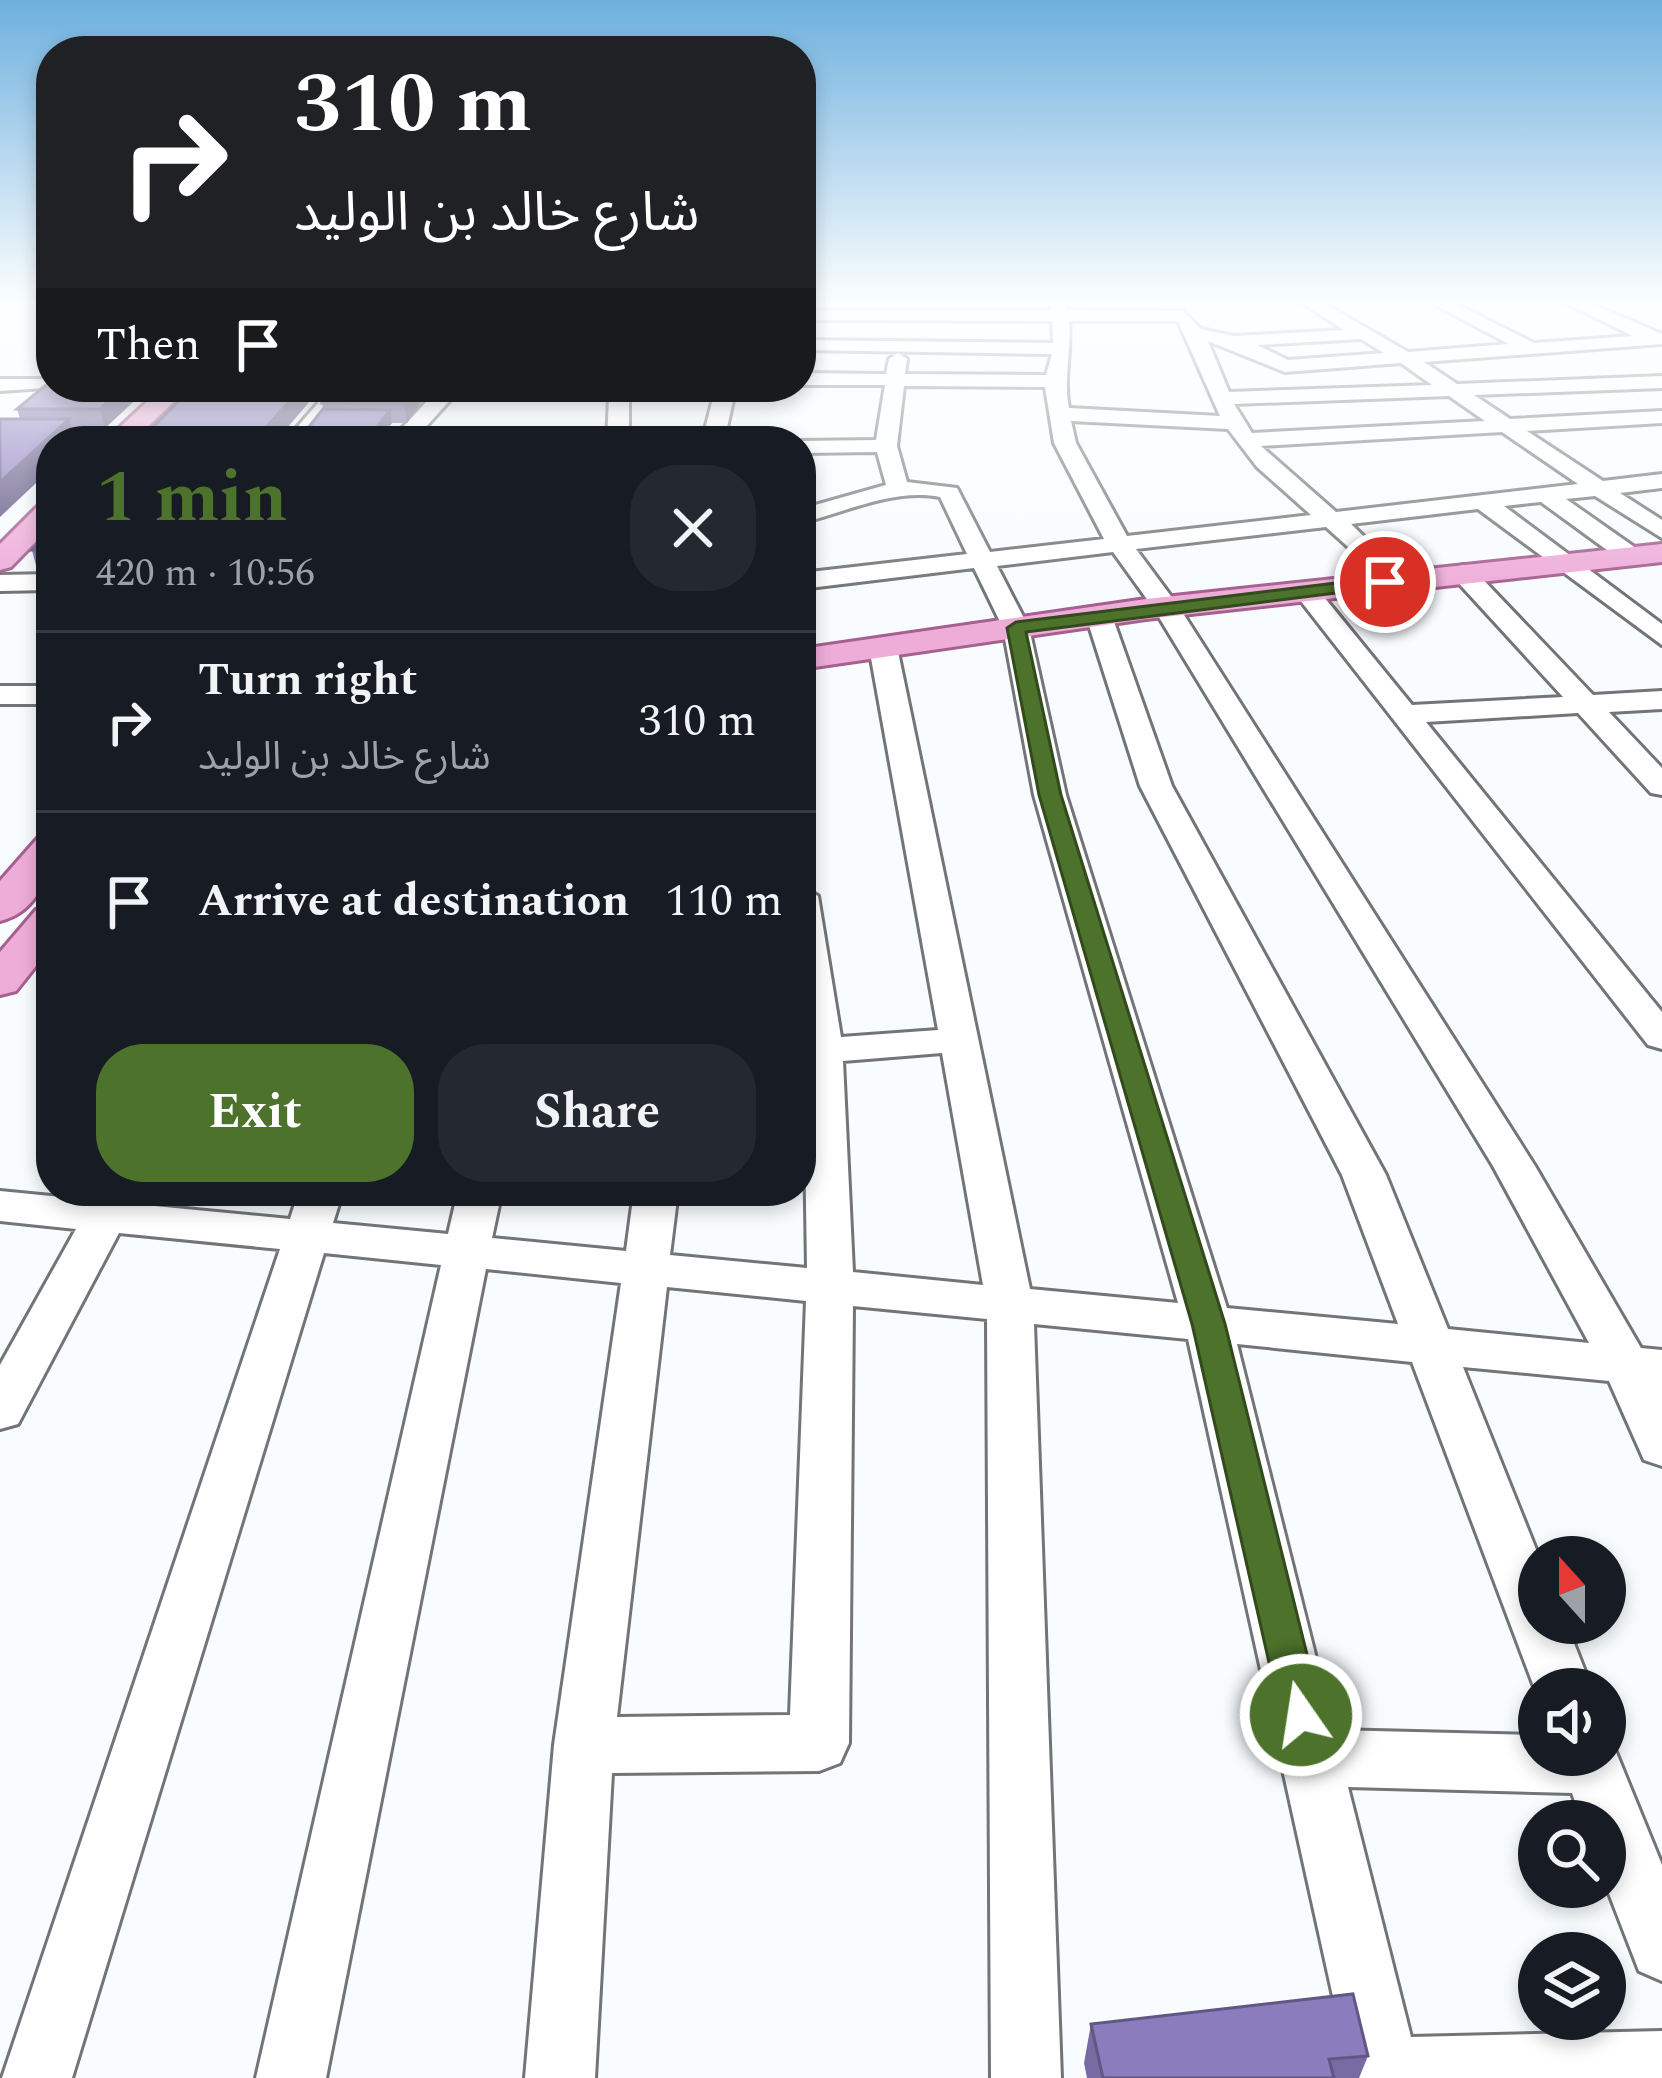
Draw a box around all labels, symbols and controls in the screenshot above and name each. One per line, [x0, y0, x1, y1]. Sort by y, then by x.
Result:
text: 310 m [294, 41, 532, 169]
icon: right [96, 84, 252, 240]
text: شارع خالد بن الوليد [294, 173, 699, 255]
text: Then [96, 311, 201, 380]
icon: arrive [225, 312, 291, 378]
text: 1 min [96, 444, 288, 553]
button: close [630, 465, 756, 591]
pin [1334, 531, 1436, 633]
text: 420 m · 10:56 [96, 544, 315, 603]
icon: arrive [1352, 549, 1418, 615]
text: Turn right [198, 646, 417, 715]
text: 310 m [639, 687, 756, 756]
icon: right [96, 689, 162, 755]
text: شارع خالد بن الوليد [198, 728, 491, 787]
text: Arrive at destination [198, 867, 629, 936]
text: 110 m [665, 867, 783, 936]
icon: arrive [96, 869, 162, 935]
button: Exit [96, 1044, 414, 1182]
button: Share [438, 1044, 756, 1182]
north arrow [1518, 1536, 1626, 1644]
map controls [1518, 1536, 1626, 2040]
position arrow [1238, 1652, 1364, 1778]
button: sound [1518, 1668, 1626, 1776]
button: search [1518, 1800, 1626, 1908]
button: layers [1518, 1932, 1626, 2040]

